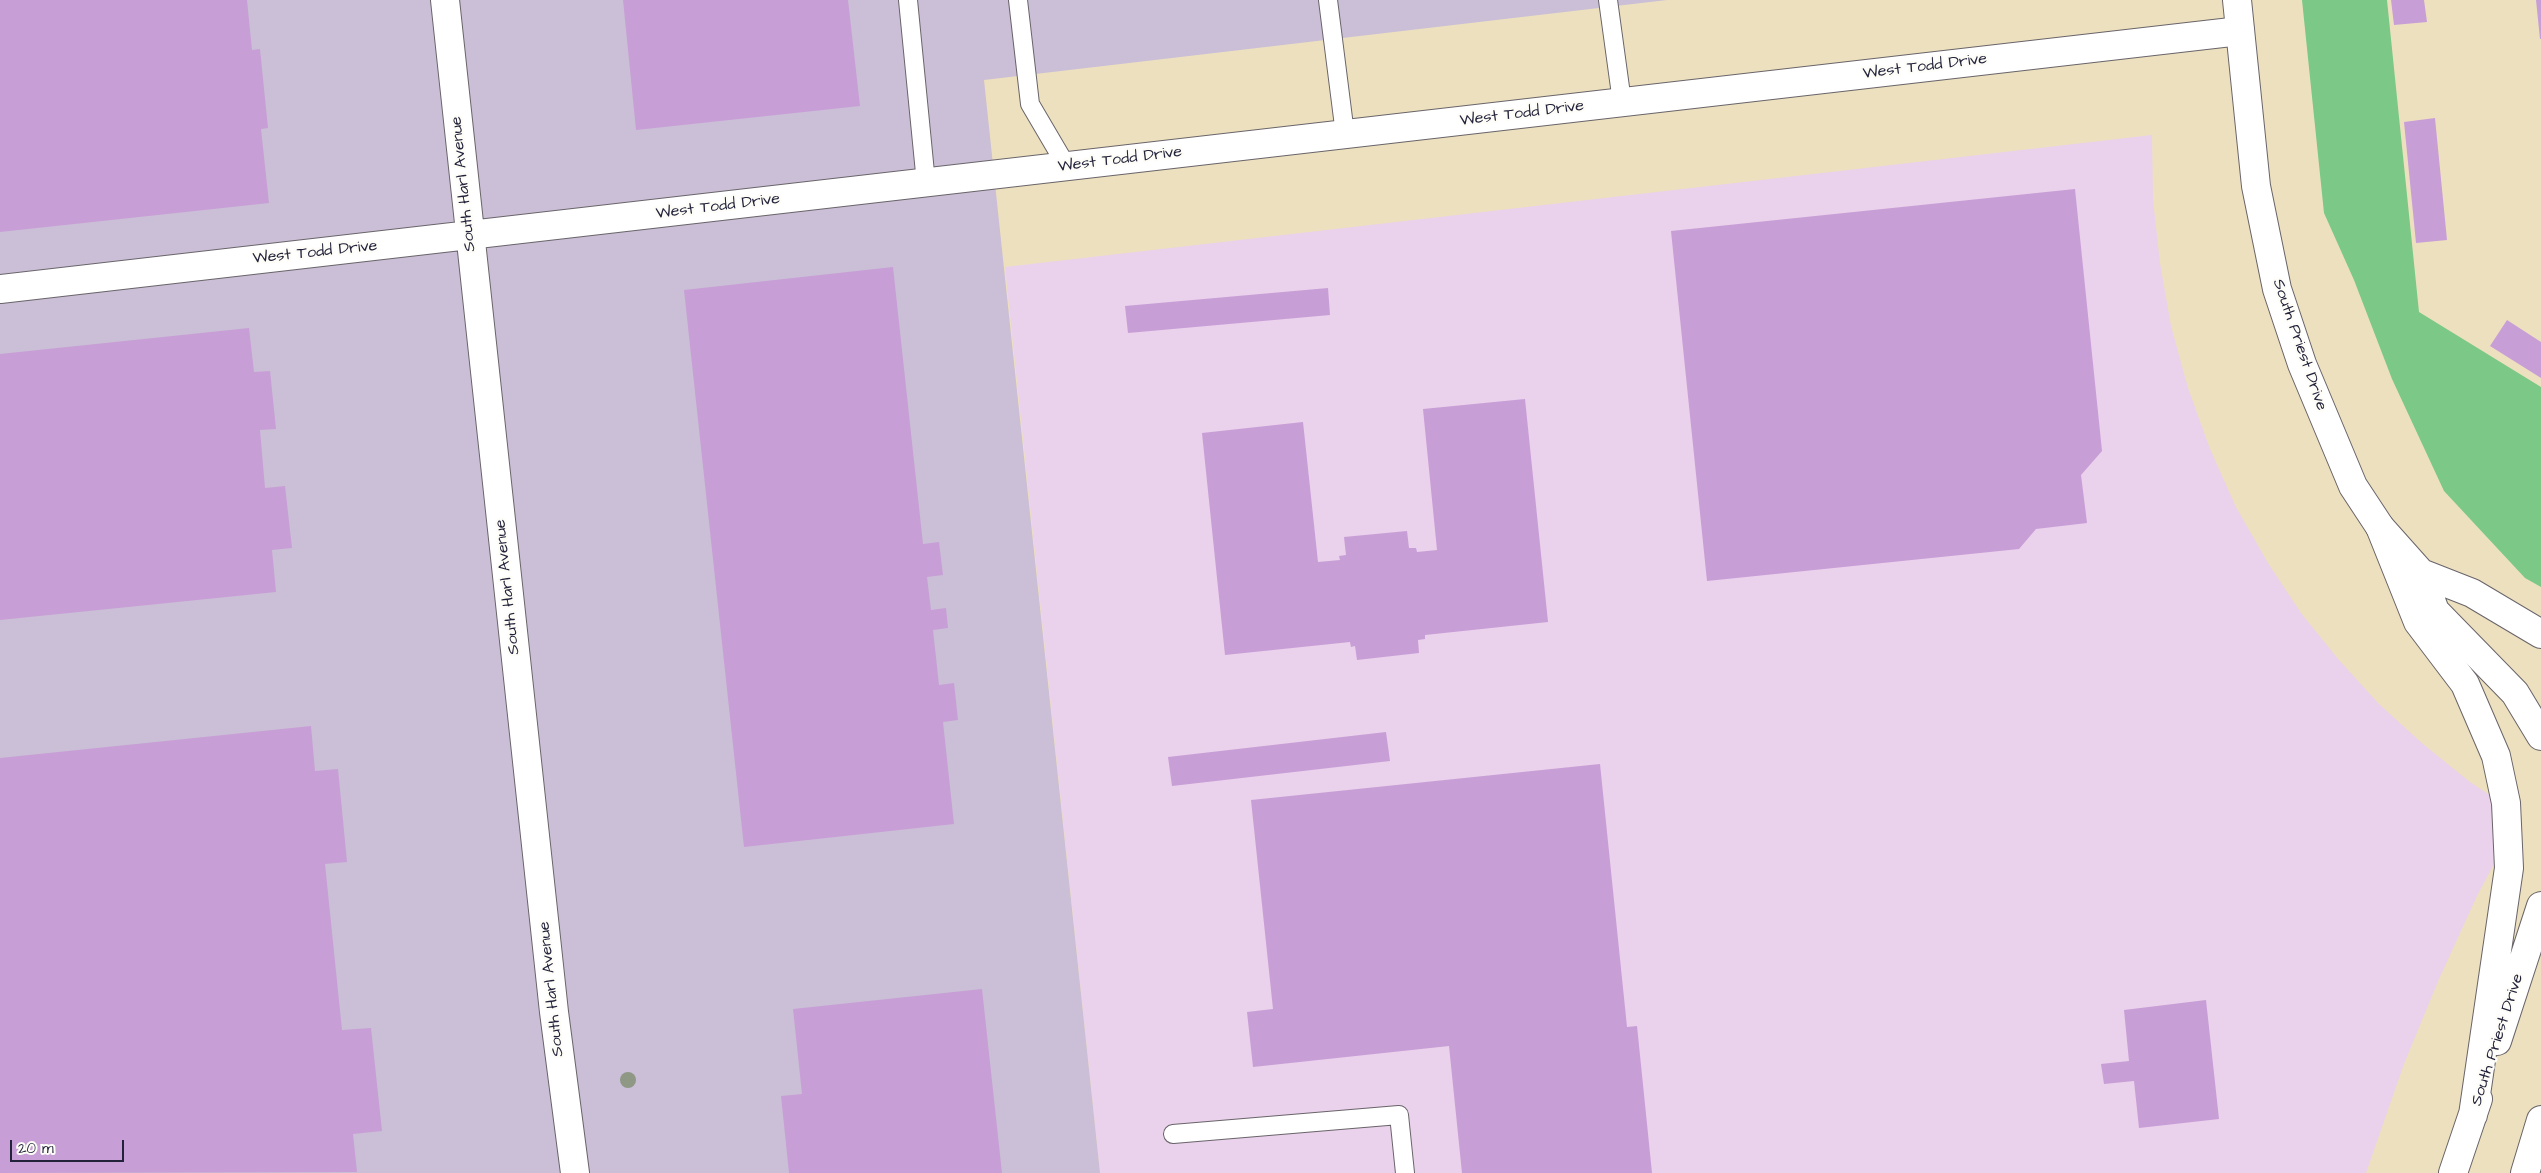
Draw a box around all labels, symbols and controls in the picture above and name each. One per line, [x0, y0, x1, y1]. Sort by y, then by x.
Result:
street label: West Todd Drive [1862, 50, 1988, 84]
street label: West Todd Drive [1459, 97, 1585, 131]
street label: South Harl Avenue [447, 115, 481, 253]
street label: West Todd Drive [1057, 143, 1183, 177]
street label: West Todd Drive [655, 190, 781, 224]
street label: West Todd Drive [252, 237, 378, 269]
street label: South Priest Drive [2267, 277, 2331, 413]
street label: South Harl Avenue [491, 518, 525, 656]
street label: South Harl Avenue [535, 920, 569, 1058]
street label: South Priest Drive [2468, 972, 2528, 1108]
scale bar [12, 1130, 126, 1162]
text: 20 m [18, 1138, 54, 1159]

